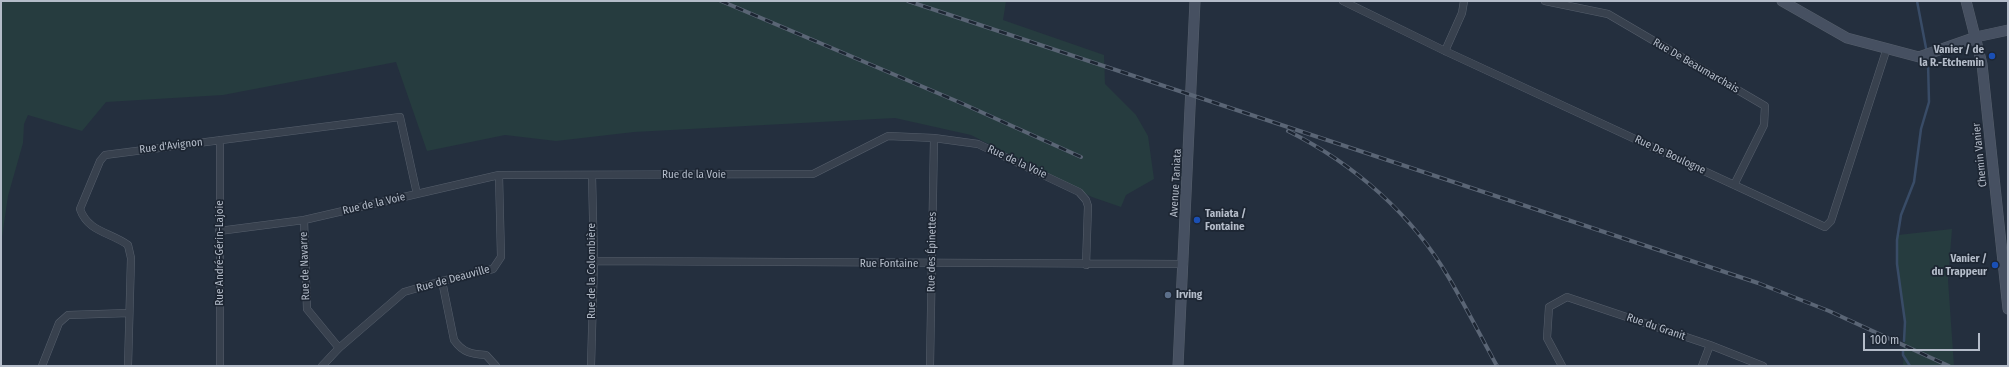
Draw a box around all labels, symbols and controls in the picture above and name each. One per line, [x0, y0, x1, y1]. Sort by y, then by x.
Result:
street label: Rue De Beaumarchais [1651, 36, 1741, 96]
place label: Vanier / de la R.-Etchemin [1919, 43, 1984, 69]
marker: Vanier / de la R.-Etchemin [1987, 51, 1997, 61]
street label: Chemin Vanier [1970, 122, 1990, 188]
street label: Rue De Boulogne [1632, 133, 1708, 177]
street label: Rue d'Avignon [139, 136, 203, 156]
street label: Rue de la Voie [985, 143, 1049, 181]
street label: Avenue Taniata [1168, 148, 1184, 218]
street label: Rue de la Voie [662, 168, 726, 182]
street label: Rue de la Voie [341, 190, 407, 218]
street label: Rue André-Gérin-Lajoie [213, 200, 227, 306]
place label: Taniata / Fontaine [1205, 207, 1246, 233]
street label: Rue des Épinettes [925, 212, 939, 292]
marker: Taniata / Fontaine [1192, 215, 1202, 225]
street label: Rue de la Colombière [585, 223, 599, 319]
street label: Rue de Navarre [297, 232, 313, 300]
place label: Vanier / du Trappeur [1932, 252, 1987, 278]
street label: Rue Fontaine [860, 257, 918, 271]
marker: Vanier / du Trappeur [1990, 260, 2000, 270]
street label: Rue de Deauville [415, 263, 491, 295]
place label: Irving [1176, 288, 1202, 302]
marker: Irving [1163, 290, 1173, 300]
street label: Rue du Granit [1625, 311, 1687, 343]
scale bar [1865, 325, 1982, 351]
text: 100 m [1870, 333, 1899, 347]

